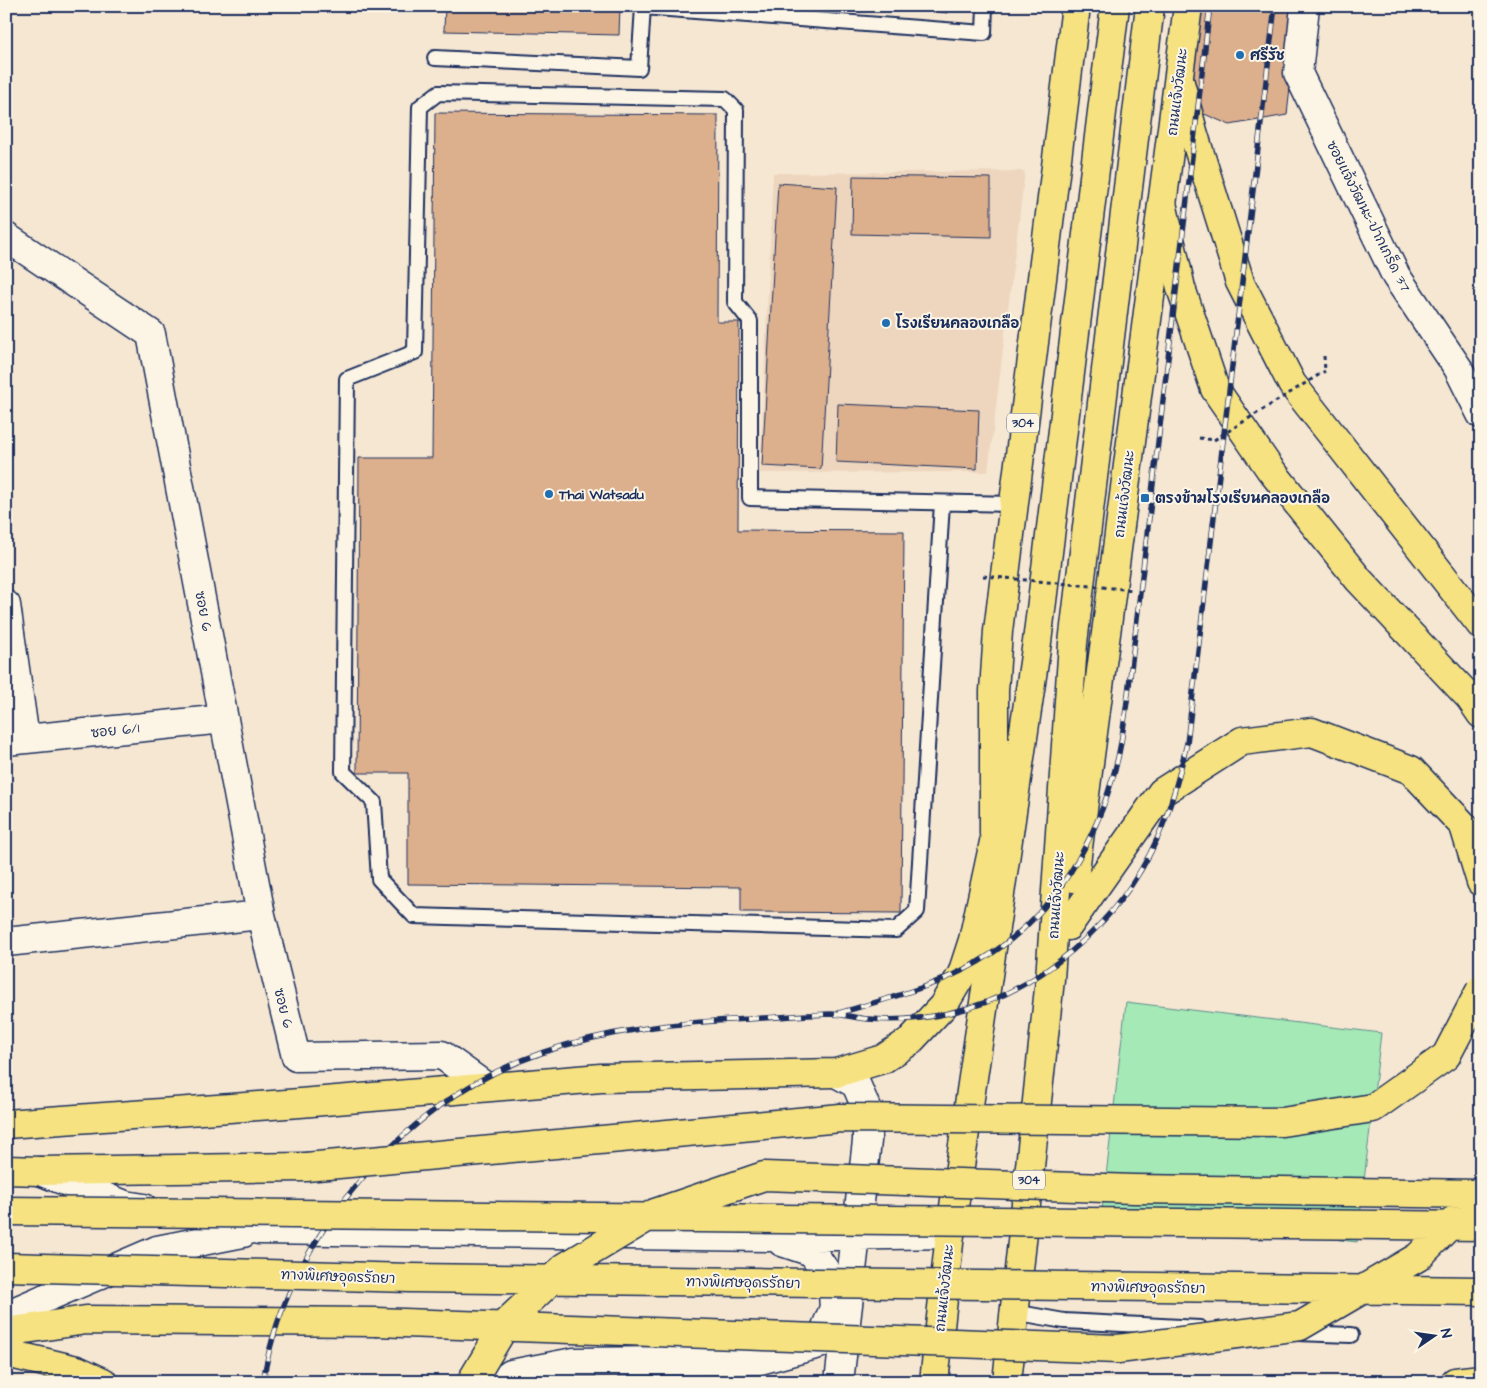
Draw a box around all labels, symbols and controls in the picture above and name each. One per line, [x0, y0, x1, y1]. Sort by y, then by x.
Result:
place label: ศรีรัช [1250, 45, 1285, 66]
street label: ถนนแจ้งวัฒนะ [1163, 47, 1193, 137]
marker: ศรีรัช [1234, 49, 1246, 61]
street label: ซอยแจ้งวัฒนะ-ปากเกร็ด 37 [1321, 137, 1415, 296]
place label: โรงเรียนคลองเกลือ [895, 313, 1019, 334]
marker: โรงเรียนคลองเกลือ [880, 317, 892, 329]
road number: 304 [1007, 413, 1039, 432]
street label: ถนนแจ้งวัฒนะ [1110, 449, 1140, 539]
place label: Thai Watsadu [558, 485, 644, 505]
marker: Thai Watsadu [543, 488, 555, 500]
place label: ตรงข้ามโรงเรียนคลองเกลือ [1155, 488, 1330, 509]
marker: ตรงข้ามโรงเรียนคลองเกลือ [1139, 492, 1151, 504]
street label: ซอย 6 [189, 589, 217, 633]
street label: ซอย 6/1 [90, 718, 141, 743]
street label: ถนนแจ้งวัฒนะ [1044, 850, 1070, 940]
street label: ซอย 6 [268, 986, 298, 1031]
road number: 304 [1013, 1170, 1045, 1190]
street label: ถนนแจ้งวัฒนะ [930, 1243, 960, 1333]
street label: ทางพิเศษอุดรรัถยา [280, 1265, 396, 1289]
street label: ทางพิเศษอุดรรัถยา [685, 1272, 801, 1294]
street label: ทางพิเศษอุดรรัถยา [1090, 1277, 1206, 1299]
north arrow [1410, 1310, 1460, 1360]
text: N [1435, 1327, 1456, 1340]

